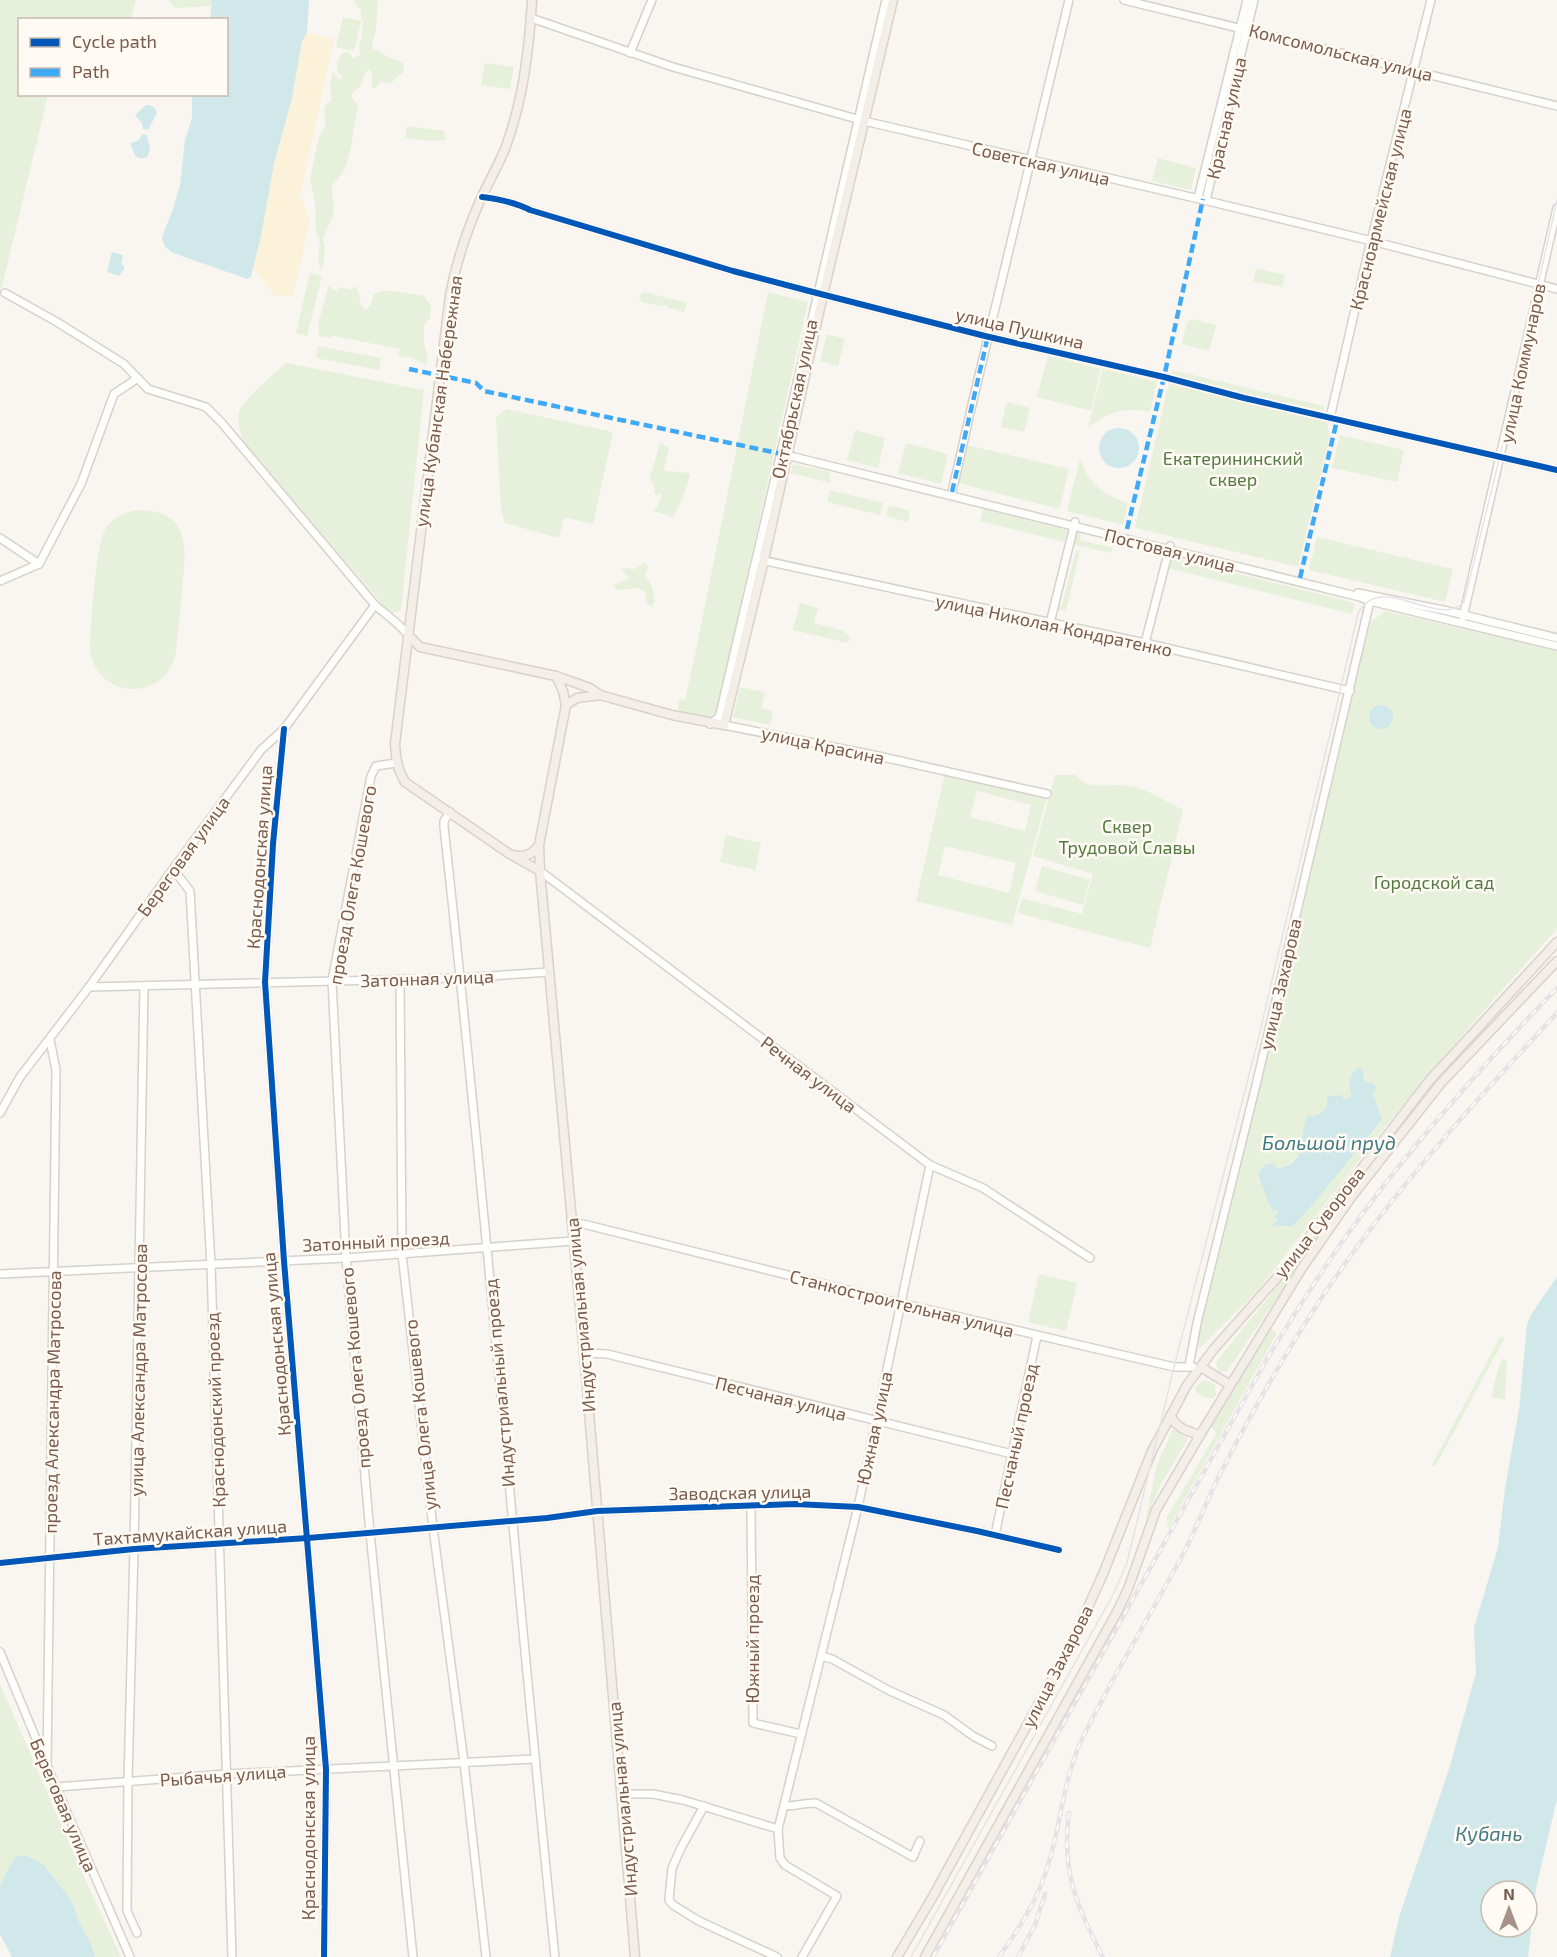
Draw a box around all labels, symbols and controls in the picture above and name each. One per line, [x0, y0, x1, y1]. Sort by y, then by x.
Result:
legend [18, 18, 228, 96]
street label: Комсомольская улица [1247, 18, 1435, 86]
text: Cycle path [72, 30, 157, 52]
street label: Красная улица [1201, 55, 1251, 181]
text: Path [72, 60, 110, 82]
street label: Красноармейская улица [1344, 106, 1416, 312]
street label: Советская улица [970, 136, 1112, 190]
street label: улица Кубанская Набережная [409, 274, 467, 528]
street label: улица Коммунаров [1494, 281, 1550, 445]
street label: улица Пушкина [954, 303, 1086, 353]
street label: Октябрьская улица [766, 317, 822, 481]
park label: Екатерининский сквер [1163, 447, 1303, 490]
street label: Постовая улица [1102, 523, 1238, 577]
street label: улица Николая Кондратенко [934, 589, 1174, 661]
street label: улица Красина [759, 721, 887, 769]
street label: Краснодонская улица [242, 764, 276, 950]
street label: проезд Олега Кошевого [324, 784, 380, 986]
street label: Береговая улица [132, 792, 234, 920]
park label: Сквер Трудовой Славы [1058, 815, 1196, 858]
park label: Городской сад [1374, 871, 1494, 893]
street label: улица Захарова [1254, 916, 1306, 1052]
street label: Затонная улица [360, 965, 494, 991]
street label: Речная улица [757, 1031, 861, 1117]
water label: Большой пруд [1262, 1130, 1396, 1154]
street label: улица Суворова [1269, 1162, 1369, 1282]
street label: Индустриальная улица [561, 1217, 599, 1413]
street label: Затонный проезд [302, 1226, 450, 1256]
street label: улица Александра Матросова [125, 1243, 151, 1497]
street label: Краснодонская улица [257, 1251, 295, 1437]
street label: Станкостроительная улица [787, 1264, 1017, 1342]
street label: проезд Олега Кошевого [335, 1266, 375, 1470]
street label: проезд Александра Матросова [39, 1270, 65, 1534]
street label: Индустриальный проезд [479, 1278, 519, 1488]
street label: Краснодонский проезд [201, 1312, 229, 1508]
street label: улица Олега Кошевого [399, 1318, 441, 1512]
street label: Песчаный проезд [990, 1361, 1042, 1511]
street label: Южная улица [851, 1369, 897, 1487]
street label: Песчаная улица [713, 1371, 849, 1425]
street label: Заводская улица [668, 1480, 812, 1504]
street label: Тахтамукайская улица [92, 1514, 288, 1550]
street label: Южный проезд [741, 1574, 763, 1704]
street label: улица Захарова [1017, 1601, 1097, 1731]
street label: Индустриальная улица [603, 1701, 641, 1897]
street label: Береговая улица [26, 1735, 102, 1875]
street label: Краснодонская улица [297, 1736, 319, 1920]
street label: Рыбачья улица [159, 1760, 287, 1790]
water label: Кубань [1455, 1821, 1523, 1845]
north arrow [1479, 1879, 1539, 1939]
text: N [1503, 1884, 1515, 1903]

